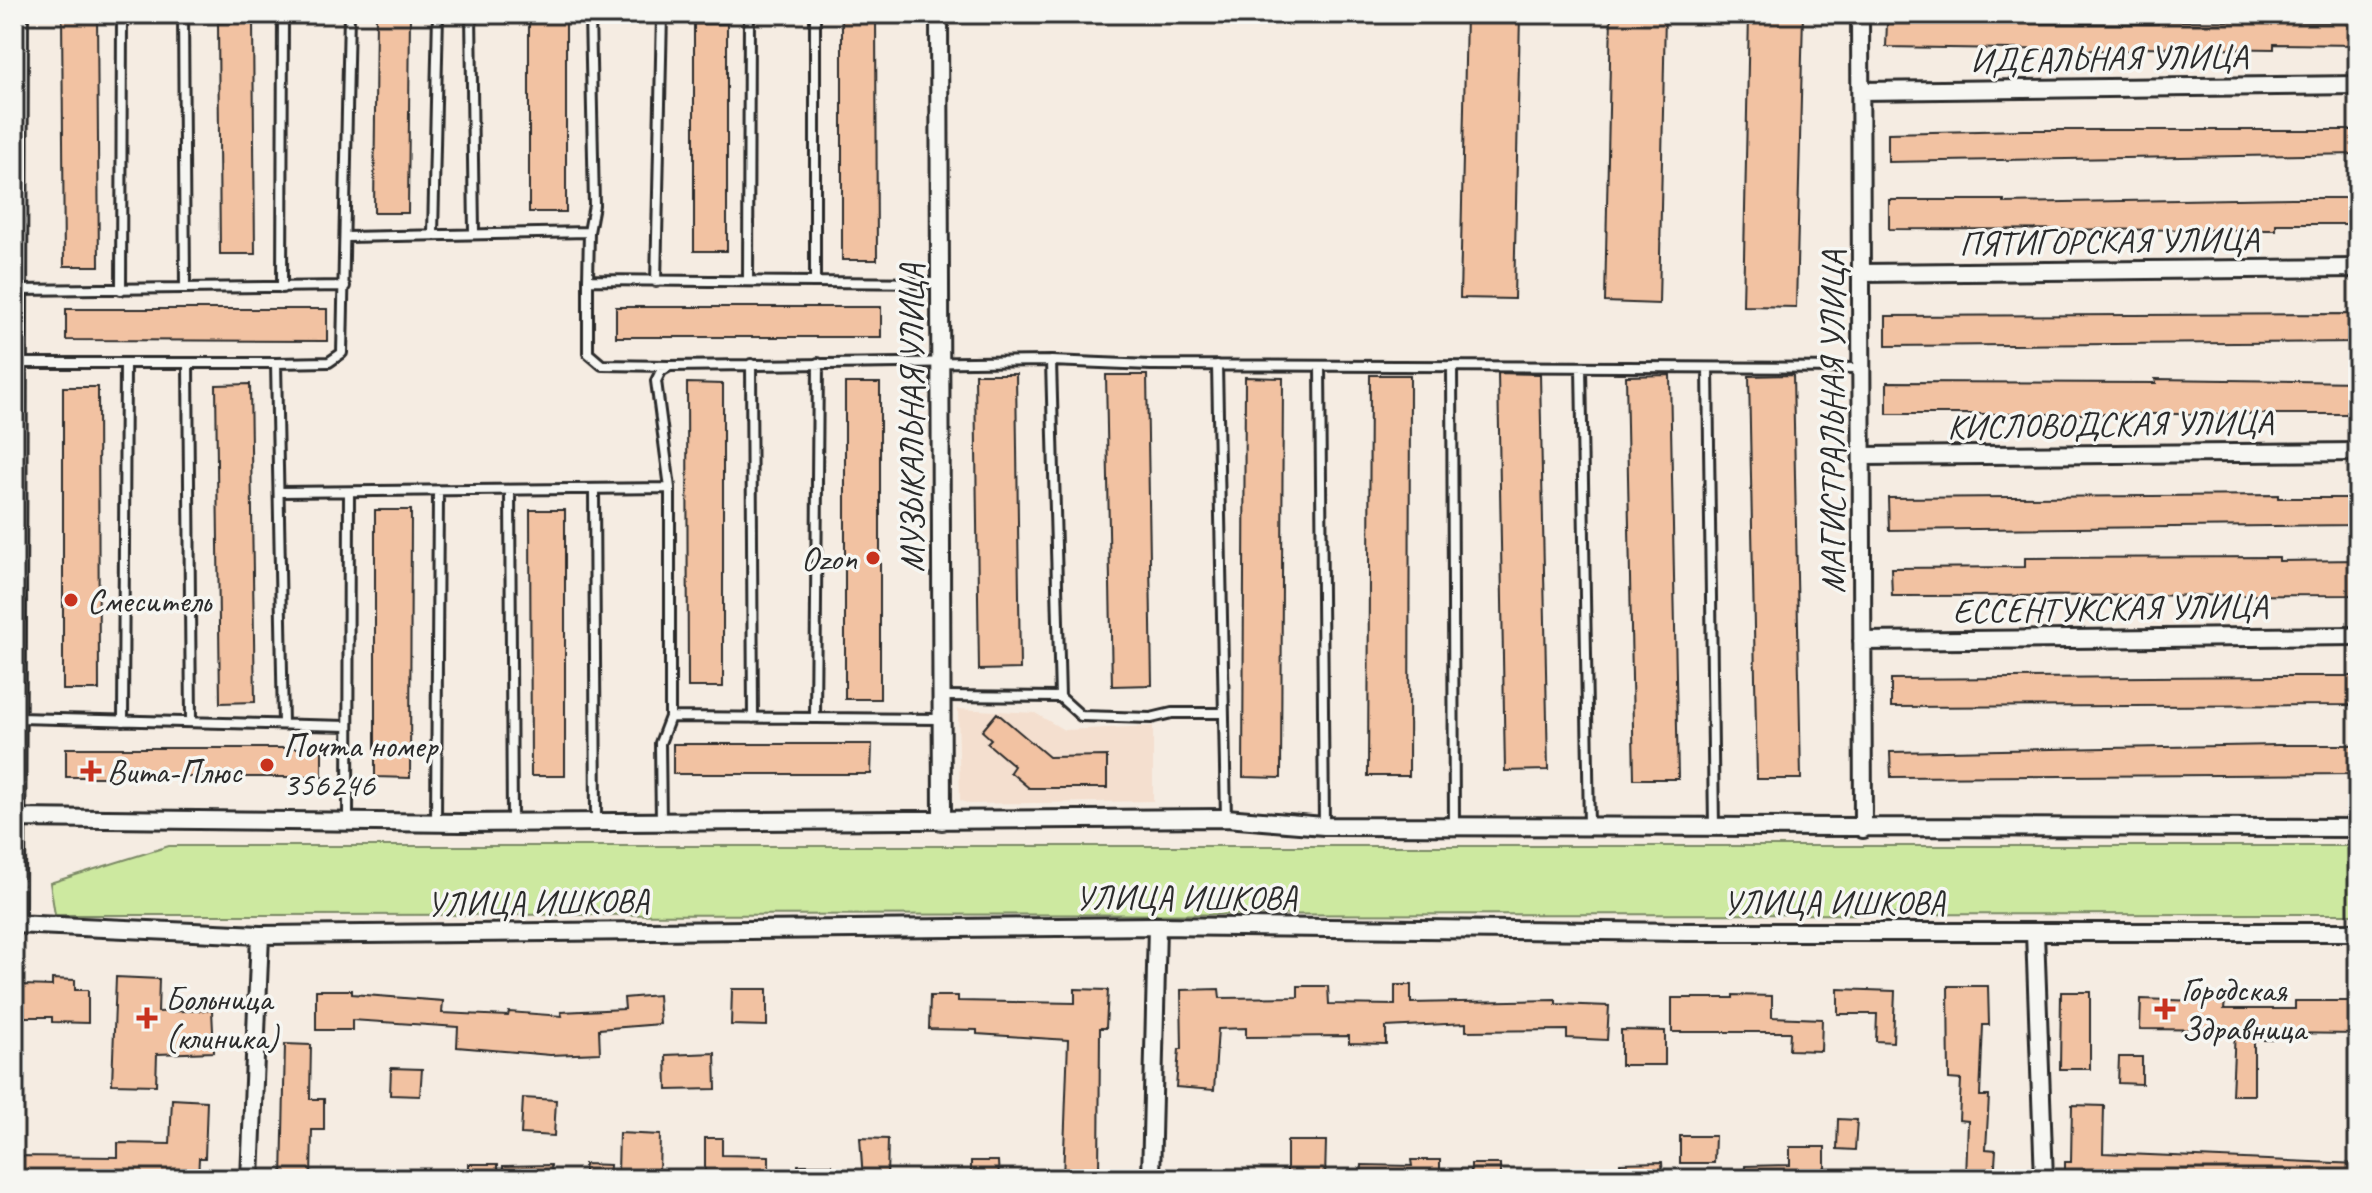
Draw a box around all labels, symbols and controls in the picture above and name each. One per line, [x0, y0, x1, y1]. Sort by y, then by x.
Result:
street label: ИДЕАЛЬНАЯ УЛИЦА [1970, 34, 2249, 82]
street label: ПЯТИГОРСКАЯ УЛИЦА [1959, 217, 2260, 265]
street label: МАГИСТРАЛЬНАЯ УЛИЦА [1811, 250, 1854, 593]
street label: МУЗЫКАЛЬНАЯ УЛИЦА [890, 263, 933, 572]
street label: КИСЛОВОДСКАЯ УЛИЦА [1947, 400, 2274, 448]
place label: Ozon [801, 537, 858, 580]
marker: Ozon [864, 549, 882, 567]
place label: Смеситель [87, 579, 213, 622]
street label: ЕССЕНТУКСКАЯ УЛИЦА [1952, 584, 2269, 632]
marker: Смеситель [62, 591, 80, 609]
place label: Почта номер 356246 [283, 724, 439, 806]
place label: Вита-Плюс [107, 750, 244, 793]
marker: Почта номер 356246 [258, 756, 276, 774]
marker: Вита-Плюс [82, 762, 100, 780]
street label: УЛИЦА ИШКОВА [1075, 876, 1298, 919]
street label: УЛИЦА ИШКОВА [427, 879, 650, 925]
street label: УЛИЦА ИШКОВА [1723, 881, 1946, 924]
place label: Городская Здравница [2181, 968, 2309, 1050]
place label: Больница (клиника) [165, 977, 280, 1059]
marker: Городская Здравница [2156, 1000, 2174, 1018]
marker: Больница (клиника) [136, 1007, 158, 1029]

